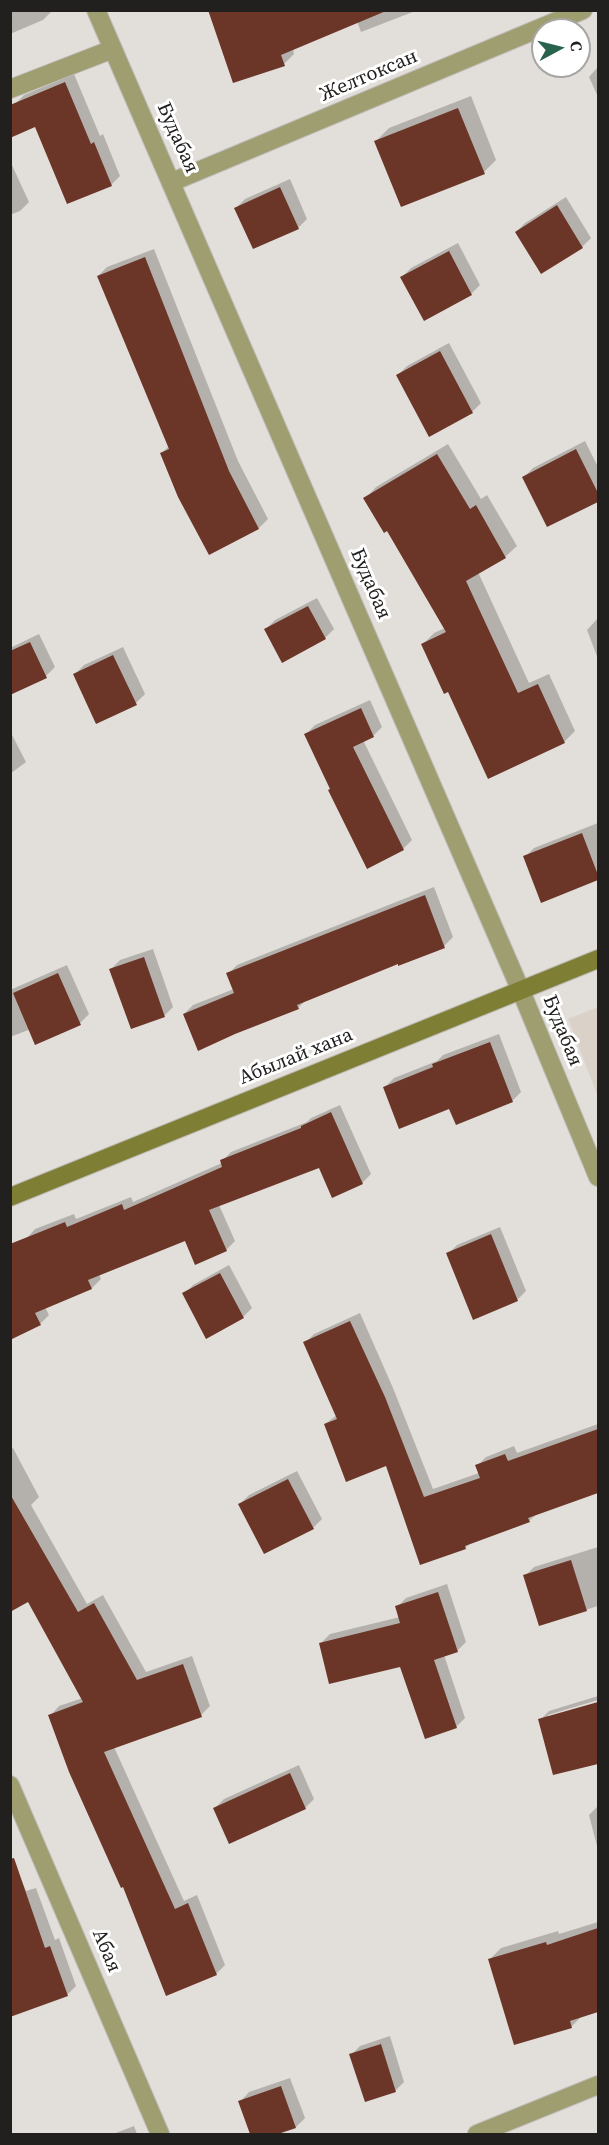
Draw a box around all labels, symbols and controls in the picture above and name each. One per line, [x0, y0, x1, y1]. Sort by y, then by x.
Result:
north arrow [531, 18, 591, 78]
text: С [565, 40, 588, 52]
street label: Желтоксан [317, 45, 421, 107]
street label: Будабая [151, 99, 203, 177]
street label: Будабая [344, 545, 396, 623]
street label: Будабая [537, 992, 587, 1070]
street label: Абылай хана [235, 1023, 357, 1091]
street label: Абая [86, 1926, 126, 1976]

